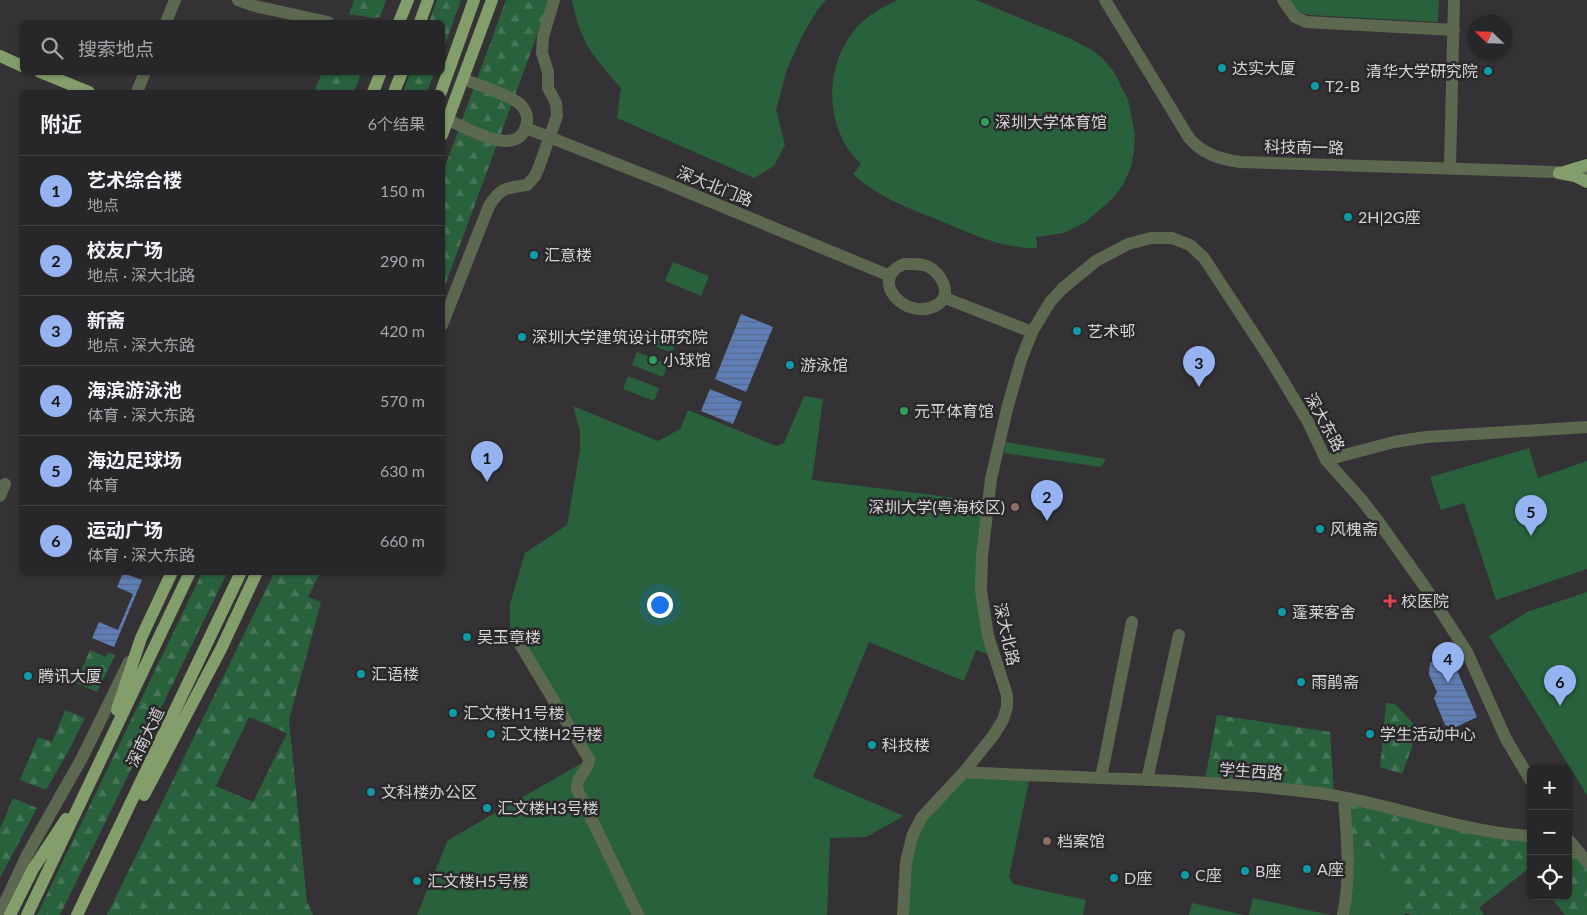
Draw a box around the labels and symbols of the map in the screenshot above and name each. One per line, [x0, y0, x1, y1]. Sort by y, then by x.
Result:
north arrow [1467, 15, 1512, 60]
place label: 达实大厦 [1232, 58, 1296, 77]
place label: 清华大学研究院 [1366, 61, 1478, 80]
marker: 达实大厦 [1216, 62, 1228, 74]
marker: 清华大学研究院 [1482, 65, 1494, 77]
place label: T2-B [1325, 76, 1360, 95]
marker: T2-B [1309, 80, 1321, 92]
place label: 深圳大学体育馆 [995, 112, 1107, 131]
marker: 深圳大学体育馆 [979, 116, 991, 128]
street label: 科技南一路 [1264, 136, 1344, 157]
street label: 深大北门路 [675, 162, 756, 209]
place label: 2H|2G座 [1358, 207, 1420, 226]
marker: 2H|2G座 [1342, 211, 1354, 223]
place label: 汇意楼 [544, 245, 592, 264]
marker: 汇意楼 [528, 249, 540, 261]
place label: 艺术邨 [1087, 321, 1135, 340]
marker: 艺术邨 [1071, 325, 1083, 337]
place label: 深圳大学建筑设计研究院 [532, 327, 708, 346]
marker: 深圳大学建筑设计研究院 [516, 331, 528, 343]
pin: 3 [1183, 346, 1215, 387]
place label: 小球馆 [663, 350, 711, 369]
marker: 小球馆 [647, 354, 659, 366]
place label: 游泳馆 [800, 355, 848, 374]
marker: 游泳馆 [784, 359, 796, 371]
street label: 深大东路 [1302, 389, 1349, 454]
place label: 元平体育馆 [914, 401, 994, 420]
marker: 元平体育馆 [898, 405, 910, 417]
pin: 1 [471, 441, 503, 482]
pin: 2 [1031, 480, 1063, 521]
pin: 5 [1515, 495, 1547, 536]
place label: 深圳大学(粤海校区) [868, 497, 1005, 516]
marker: 深圳大学(粤海校区) [1009, 501, 1021, 513]
place label: 风槐斋 [1330, 519, 1378, 538]
marker: 风槐斋 [1314, 523, 1326, 535]
place label: 校医院 [1401, 591, 1449, 610]
your location [647, 592, 673, 618]
marker: 校医院 [1383, 594, 1397, 608]
street label: 深大北路 [991, 601, 1024, 667]
place label: 蓬莱客舍 [1292, 602, 1356, 621]
marker: 蓬莱客舍 [1276, 606, 1288, 618]
place label: 吴玉章楼 [477, 627, 541, 646]
marker: 吴玉章楼 [461, 631, 473, 643]
pin: 4 [1432, 642, 1464, 683]
place label: 汇语楼 [371, 664, 419, 683]
pin: 6 [1544, 665, 1576, 706]
place label: 腾讯大厦 [38, 666, 102, 685]
marker: 汇语楼 [355, 668, 367, 680]
marker: 腾讯大厦 [22, 670, 34, 682]
place label: 雨鹃斋 [1311, 672, 1359, 691]
marker: 雨鹃斋 [1295, 676, 1307, 688]
place label: 汇文楼H1号楼 [463, 703, 565, 722]
street label: 深南大道 [122, 704, 167, 770]
marker: 汇文楼H1号楼 [447, 707, 459, 719]
place label: 汇文楼H2号楼 [501, 724, 603, 743]
place label: 学生活动中心 [1380, 724, 1476, 743]
marker: 汇文楼H2号楼 [485, 728, 497, 740]
marker: 学生活动中心 [1364, 728, 1376, 740]
place label: 科技楼 [882, 735, 930, 754]
marker: 科技楼 [866, 739, 878, 751]
street label: 学生西路 [1218, 759, 1284, 782]
place label: 文科楼办公区 [381, 782, 477, 801]
marker: 文科楼办公区 [365, 786, 377, 798]
place label: 汇文楼H3号楼 [497, 798, 599, 817]
marker: 汇文楼H3号楼 [481, 802, 493, 814]
place label: 档案馆 [1057, 831, 1105, 850]
marker: 档案馆 [1041, 835, 1053, 847]
place label: A座 [1317, 859, 1344, 878]
place label: B座 [1255, 861, 1281, 880]
marker: A座 [1301, 863, 1313, 875]
place label: C座 [1195, 865, 1222, 884]
marker: B座 [1239, 865, 1251, 877]
place label: D座 [1124, 868, 1152, 887]
marker: C座 [1179, 869, 1191, 881]
place label: 汇文楼H5号楼 [427, 871, 529, 890]
marker: D座 [1108, 872, 1120, 884]
marker: 汇文楼H5号楼 [411, 875, 423, 887]

